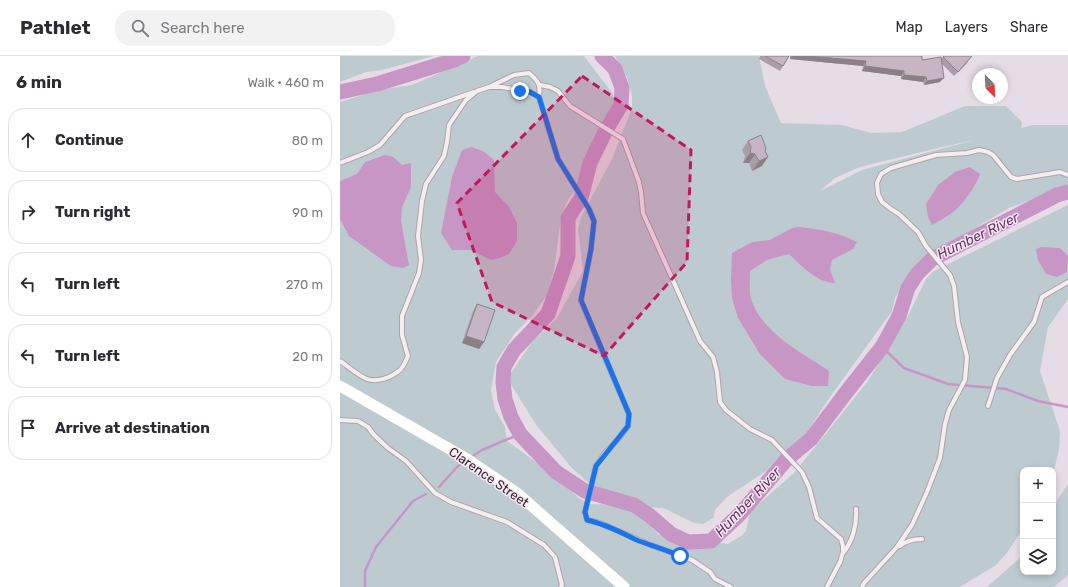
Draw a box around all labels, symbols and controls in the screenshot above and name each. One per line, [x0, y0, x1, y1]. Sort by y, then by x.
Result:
search box [115, 10, 395, 46]
text: Pathlet [20, 16, 91, 39]
icon: search [129, 17, 151, 39]
text: Search here [161, 19, 245, 37]
text: Map [896, 19, 923, 36]
text: Layers [945, 19, 988, 36]
text: Share [1010, 19, 1048, 36]
north arrow [972, 68, 1008, 104]
text: 6 min [16, 72, 62, 92]
text: Walk · 460 m [247, 75, 324, 90]
route end [511, 82, 529, 100]
icon: ahead [17, 129, 39, 151]
text: Continue [55, 131, 124, 149]
text: 80 m [292, 133, 323, 148]
icon: right [17, 201, 39, 223]
text: Turn right [55, 203, 130, 221]
text: 90 m [292, 205, 323, 220]
water label: Humber River [934, 209, 1022, 263]
icon: left [17, 273, 39, 295]
text: Turn left [55, 275, 120, 293]
text: 270 m [286, 277, 323, 292]
icon: left [17, 345, 39, 367]
text: Turn left [55, 347, 120, 365]
text: 20 m [292, 349, 323, 364]
icon: arrive [17, 417, 39, 439]
text: Arrive at destination [55, 419, 210, 437]
street label: Clarence Street [446, 444, 532, 510]
water label: Humber River [712, 463, 785, 540]
map controls [1020, 467, 1056, 575]
button: + [1020, 467, 1056, 503]
button: − [1020, 503, 1056, 539]
button: layers [1020, 539, 1056, 575]
route start [671, 547, 689, 565]

